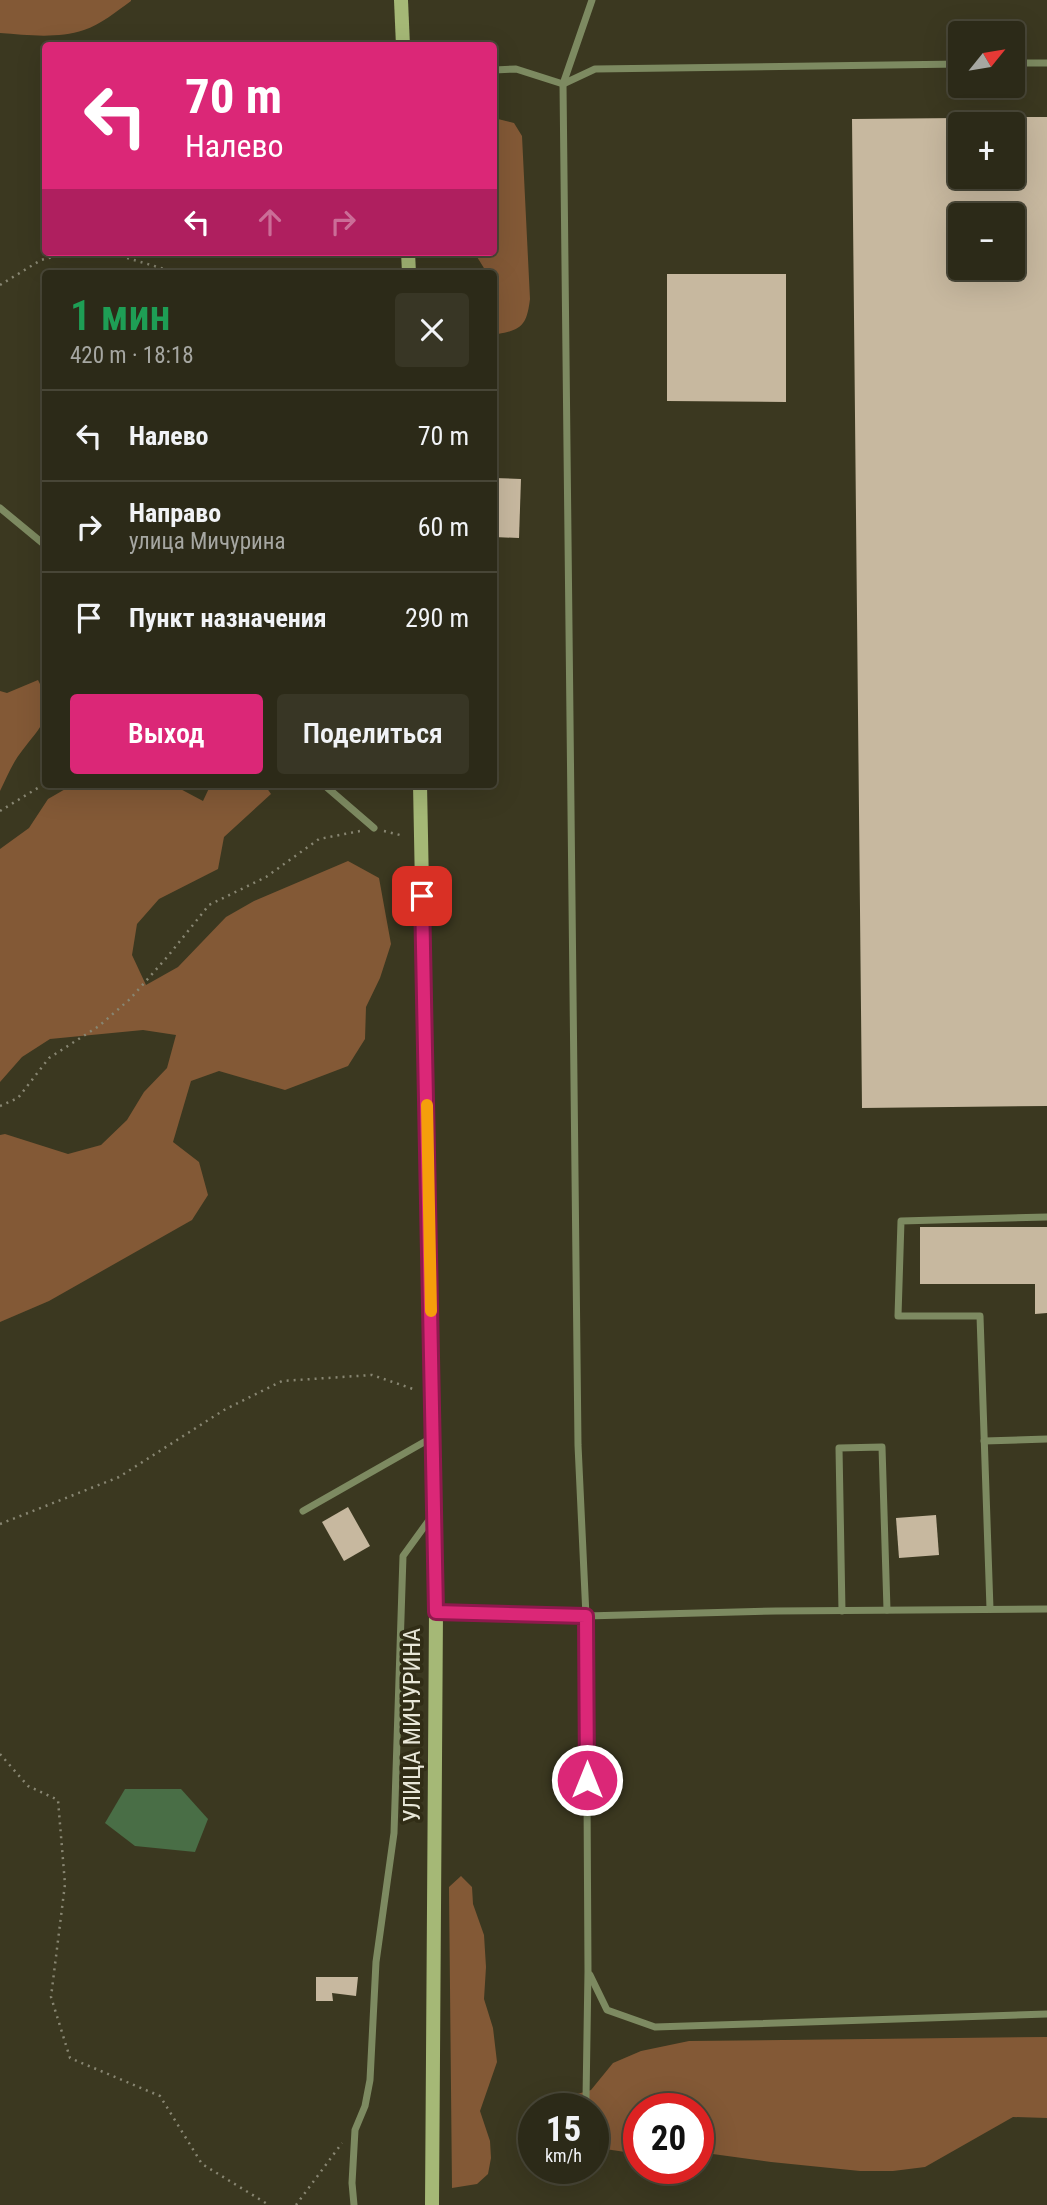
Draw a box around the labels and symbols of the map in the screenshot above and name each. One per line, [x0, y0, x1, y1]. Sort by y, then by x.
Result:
north arrow [948, 21, 1026, 98]
pin [392, 866, 452, 926]
street label: УЛИЦА МИЧУРИНА [398, 1628, 426, 1822]
position arrow [550, 1743, 624, 1817]
speed limit sign: 20 [623, 2093, 714, 2184]

